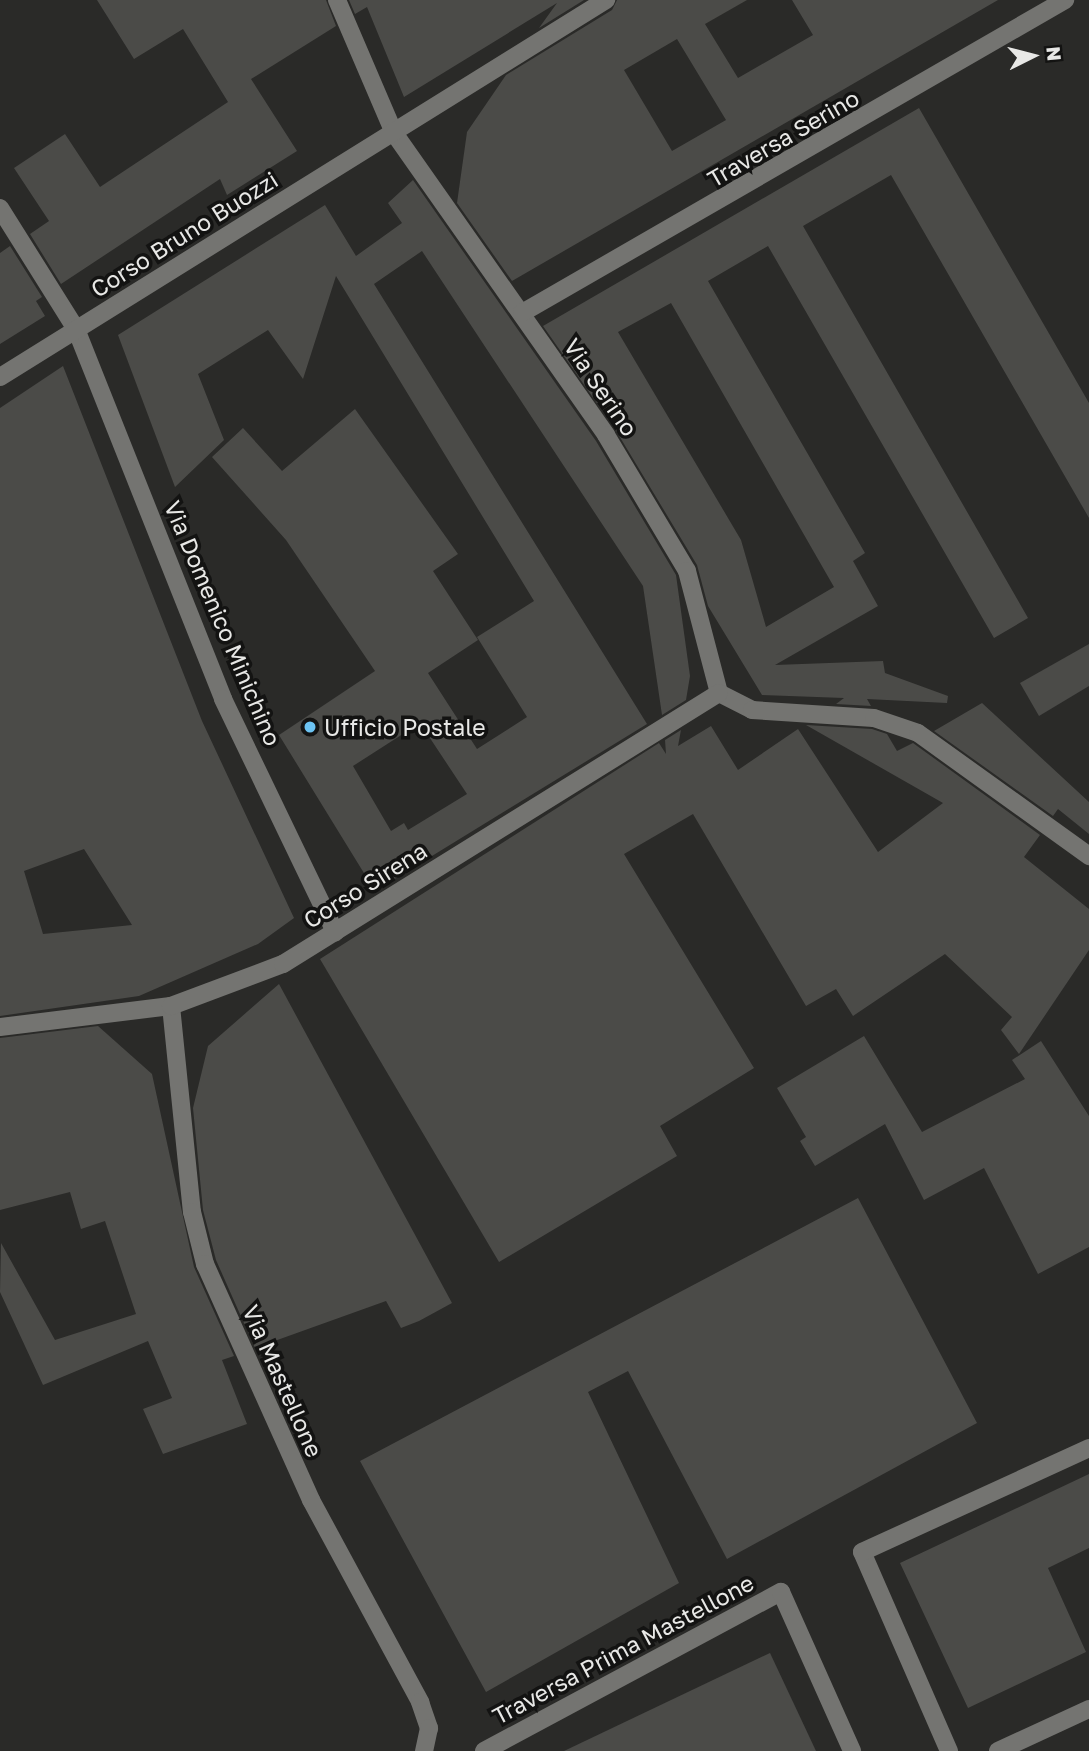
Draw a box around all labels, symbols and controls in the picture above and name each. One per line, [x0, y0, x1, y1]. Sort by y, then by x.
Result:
north arrow [998, 21, 1068, 91]
text: N [1042, 45, 1067, 62]
street label: Traversa Serino [702, 83, 864, 193]
street label: Corso Bruno Buozzi [85, 165, 283, 303]
street label: Via Serino [558, 333, 644, 441]
street label: Via Domenico Minichino [159, 496, 287, 750]
place label: Ufficio Postale [324, 713, 486, 741]
marker: Ufficio Postale [302, 719, 318, 735]
street label: Corso Sirena [298, 836, 432, 934]
street label: Via Mastellone [237, 1301, 329, 1461]
street label: Traversa Prima Mastellone [488, 1568, 758, 1730]

